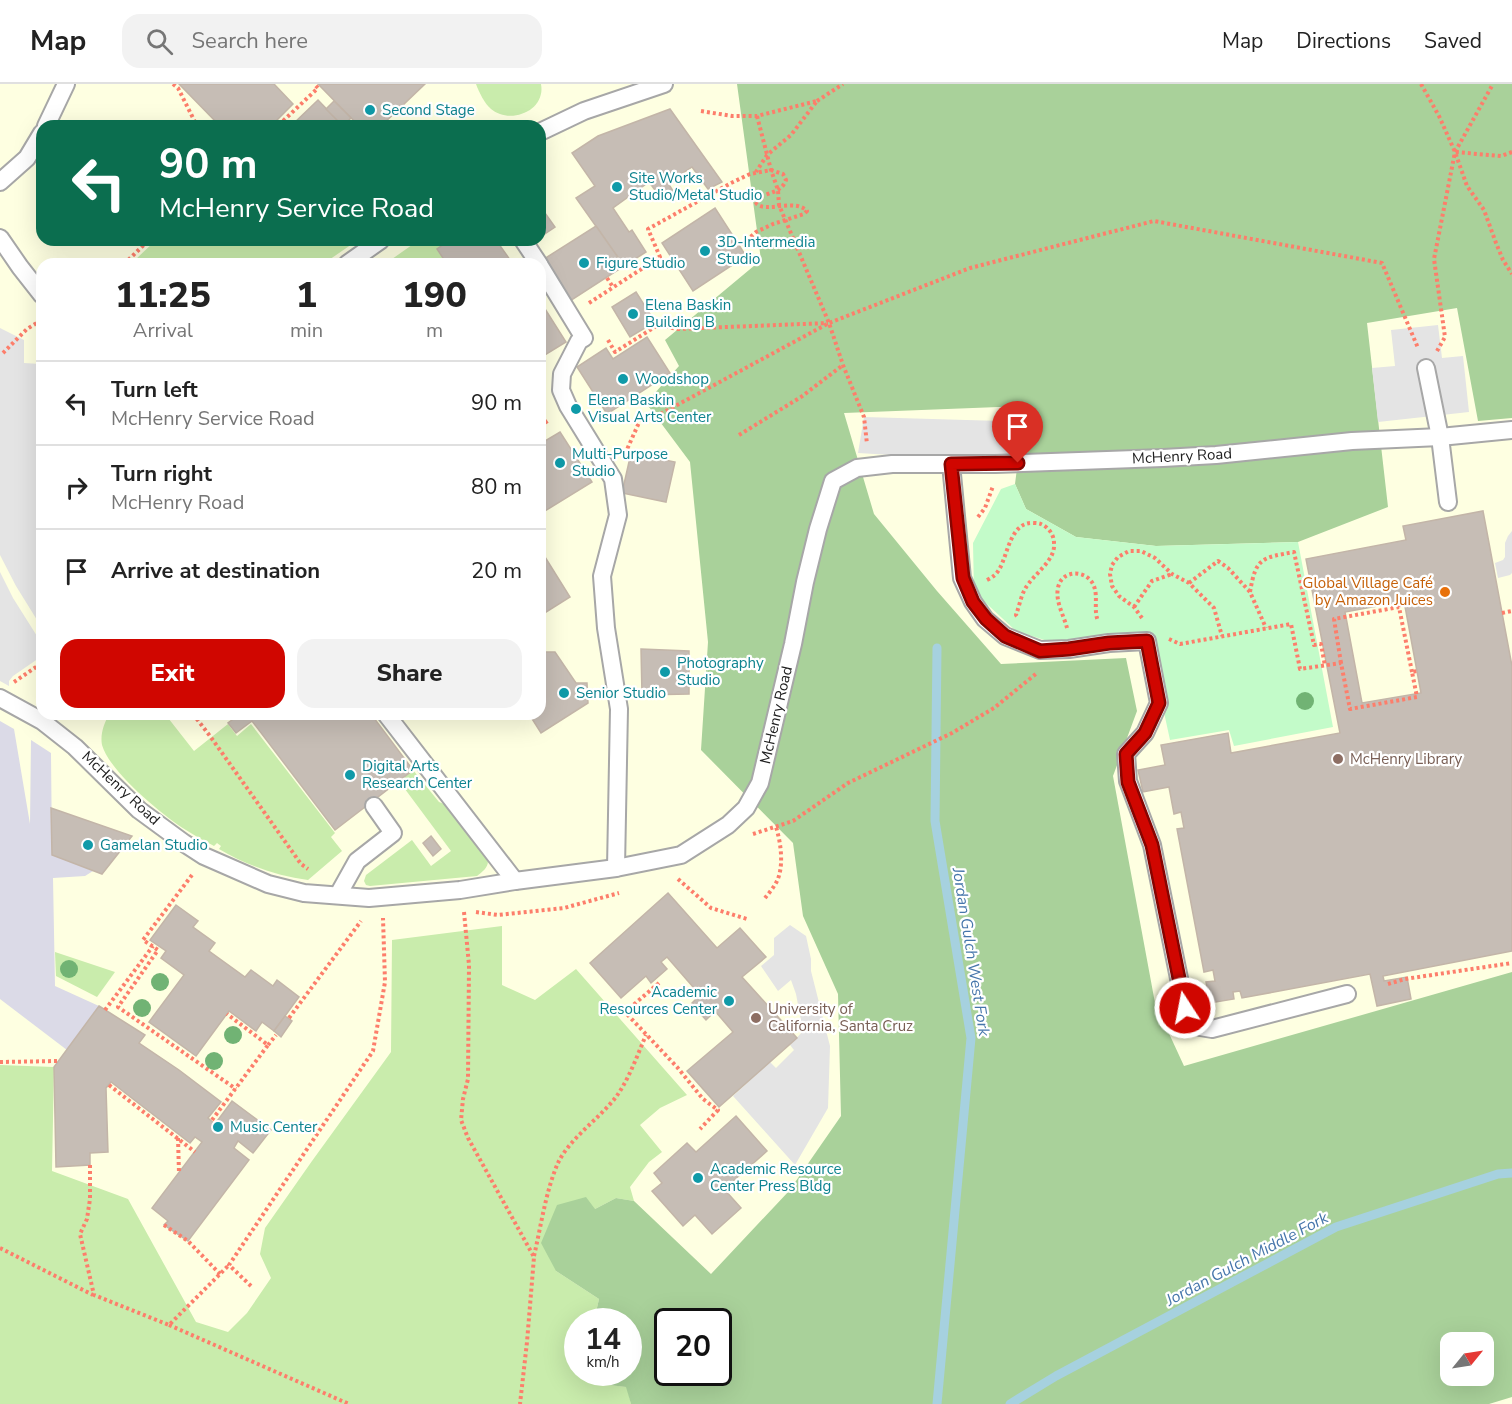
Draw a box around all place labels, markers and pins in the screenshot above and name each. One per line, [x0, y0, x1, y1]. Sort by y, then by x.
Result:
place label: Second Stage [382, 100, 475, 120]
marker: Second Stage [363, 103, 377, 117]
place label: Site Works Studio/Metal Studio [629, 168, 762, 205]
marker: Site Works Studio/Metal Studio [610, 180, 624, 194]
place label: 3D-Intermedia Studio [717, 232, 815, 269]
marker: 3D-Intermedia Studio [698, 244, 712, 258]
place label: Figure Studio [596, 253, 685, 273]
marker: Figure Studio [577, 256, 591, 270]
place label: Elena Baskin Building B [645, 295, 731, 332]
marker: Elena Baskin Building B [626, 307, 640, 321]
place label: Woodshop [635, 369, 709, 389]
marker: Woodshop [616, 372, 630, 386]
place label: Elena Baskin Visual Arts Center [587, 390, 712, 427]
pin [992, 401, 1043, 463]
marker: Elena Baskin Visual Arts Center [569, 402, 583, 416]
place label: Multi-Purpose Studio [572, 444, 668, 481]
marker: Multi-Purpose Studio [553, 456, 567, 470]
place label: Global Village Café by Amazon Juices [1303, 573, 1433, 610]
marker: Global Village Café by Amazon Juices [1438, 585, 1452, 599]
place label: Photography Studio [677, 653, 764, 690]
marker: Photography Studio [658, 665, 672, 679]
place label: Senior Studio [576, 683, 666, 703]
marker: Senior Studio [557, 686, 571, 700]
place label: McHenry Library [1350, 749, 1463, 769]
marker: McHenry Library [1331, 752, 1345, 766]
place label: Digital Arts Research Center [362, 756, 473, 793]
marker: Digital Arts Research Center [343, 768, 357, 782]
place label: Gamelan Studio [100, 835, 208, 855]
marker: Gamelan Studio [81, 838, 95, 852]
place label: Academic Resources Center [599, 982, 718, 1019]
marker: Academic Resources Center [722, 994, 736, 1008]
place label: University of California, Santa Cruz [768, 999, 913, 1036]
marker: University of California, Santa Cruz [749, 1011, 763, 1025]
place label: Music Center [230, 1117, 318, 1137]
marker: Music Center [211, 1120, 225, 1134]
place label: Academic Resource Center Press Bldg [710, 1159, 841, 1196]
marker: Academic Resource Center Press Bldg [691, 1171, 705, 1185]

